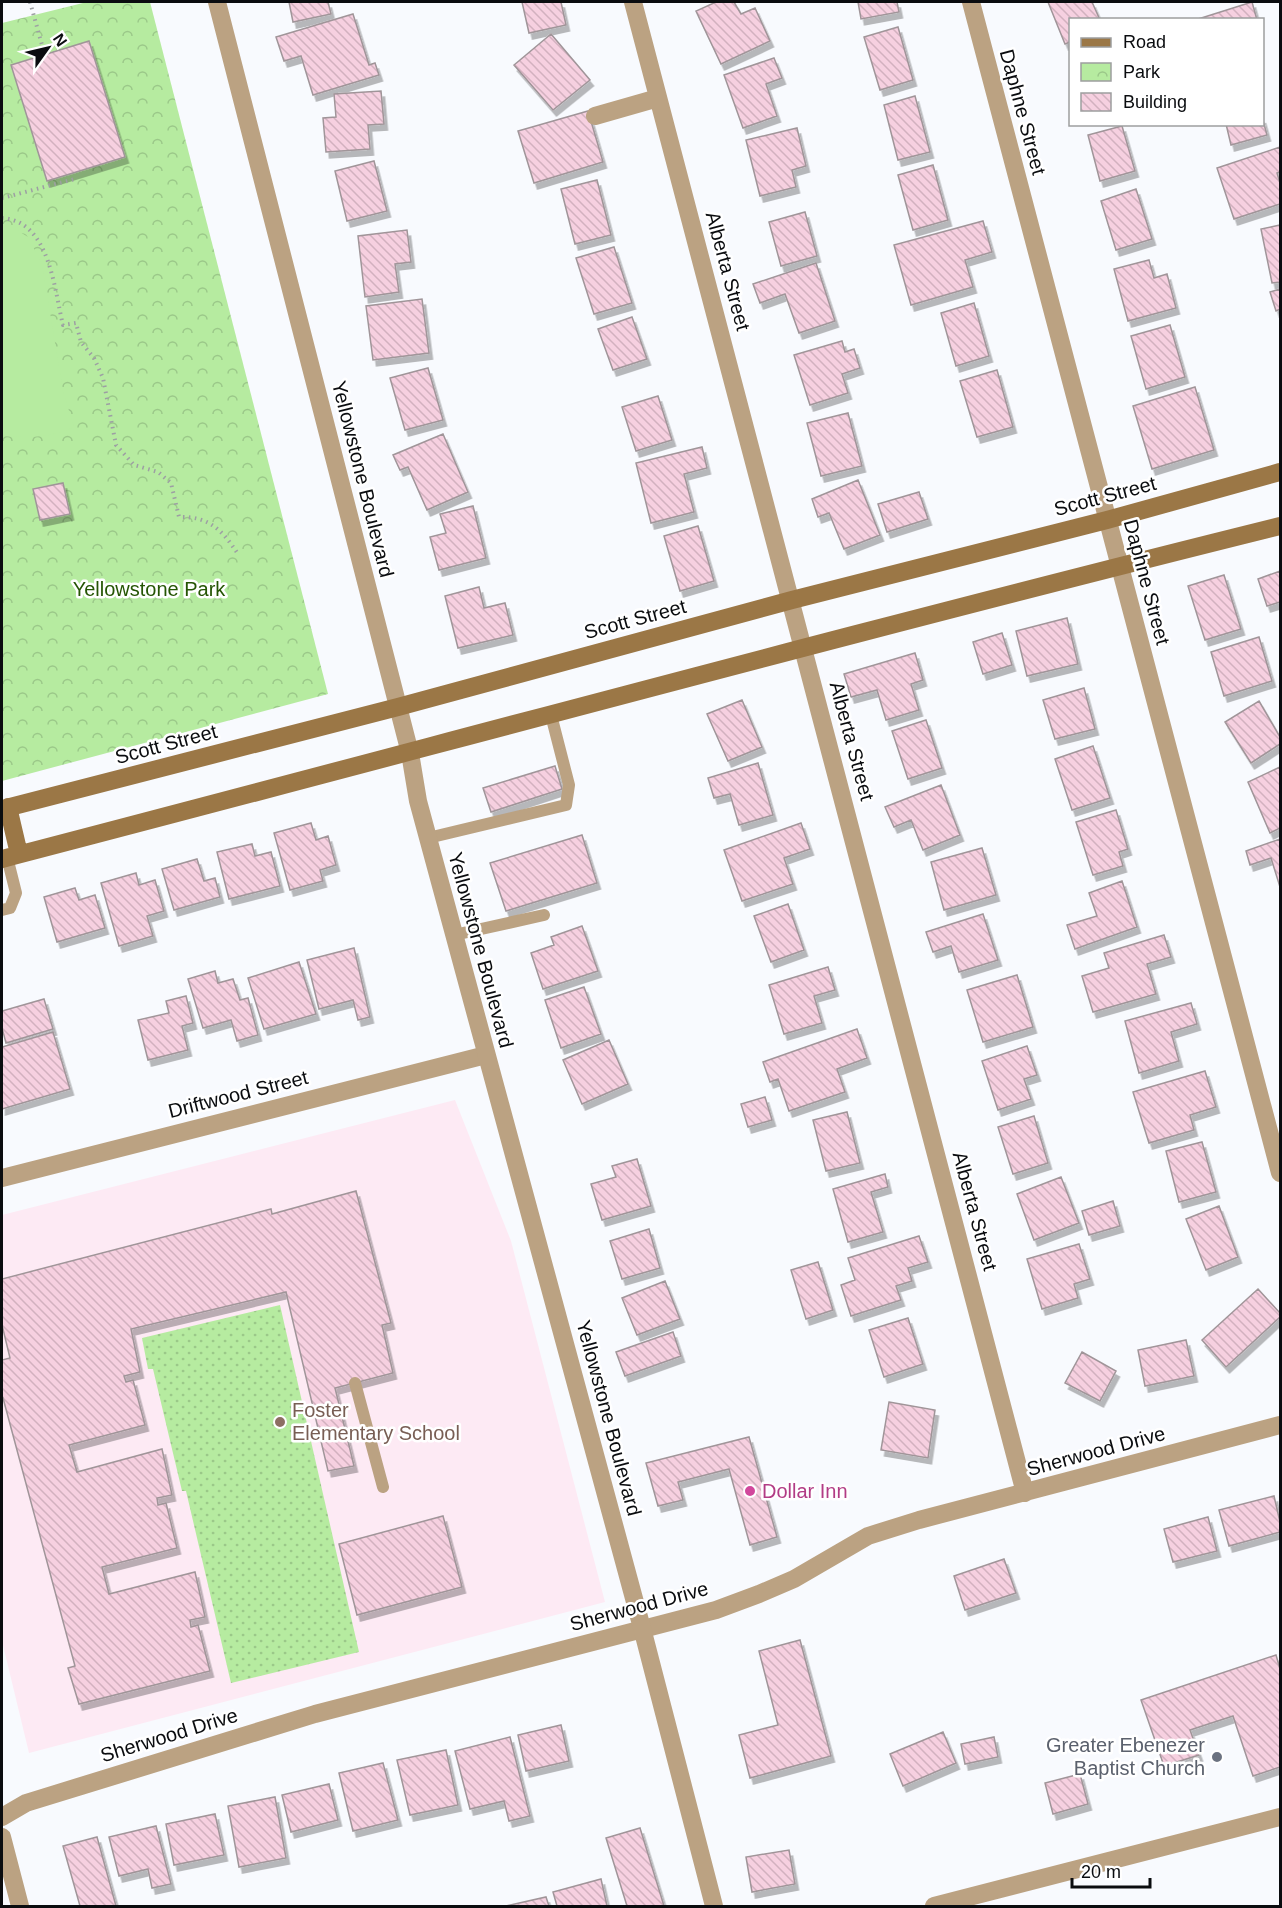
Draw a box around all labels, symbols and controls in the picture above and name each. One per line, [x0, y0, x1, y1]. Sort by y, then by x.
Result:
north arrow [18, 18, 78, 78]
legend [1069, 18, 1264, 126]
text: N [50, 30, 70, 49]
text: Road [1123, 32, 1166, 52]
street label: Daphne Street [996, 47, 1050, 178]
text: Park [1123, 62, 1161, 82]
text: Building [1123, 92, 1187, 112]
street label: Alberta Street [702, 209, 755, 333]
street label: Yellowstone Boulevard [328, 379, 398, 579]
street label: Scott Street [1052, 472, 1159, 520]
street label: Daphne Street [1120, 517, 1174, 648]
park label: Yellowstone Park [73, 578, 226, 600]
street label: Scott Street [582, 595, 689, 643]
street label: Alberta Street [826, 679, 879, 803]
street label: Scott Street [113, 720, 220, 768]
street label: Yellowstone Boulevard [444, 850, 518, 1050]
street label: Driftwood Street [166, 1066, 311, 1122]
street label: Alberta Street [949, 1149, 1002, 1273]
street label: Yellowstone Boulevard [572, 1318, 646, 1518]
place label: Foster Elementary School [292, 1399, 460, 1444]
marker: Foster Elementary School [273, 1415, 287, 1429]
street label: Sherwood Drive [1024, 1422, 1168, 1480]
place label: Dollar Inn [762, 1480, 848, 1502]
marker: Dollar Inn [743, 1484, 757, 1498]
street label: Sherwood Drive [567, 1577, 711, 1635]
street label: Sherwood Drive [98, 1704, 240, 1766]
place label: Greater Ebenezer Baptist Church [1046, 1734, 1205, 1779]
marker: Greater Ebenezer Baptist Church [1210, 1750, 1224, 1764]
scale bar [1072, 1851, 1150, 1889]
text: 20 m [1081, 1862, 1121, 1882]

